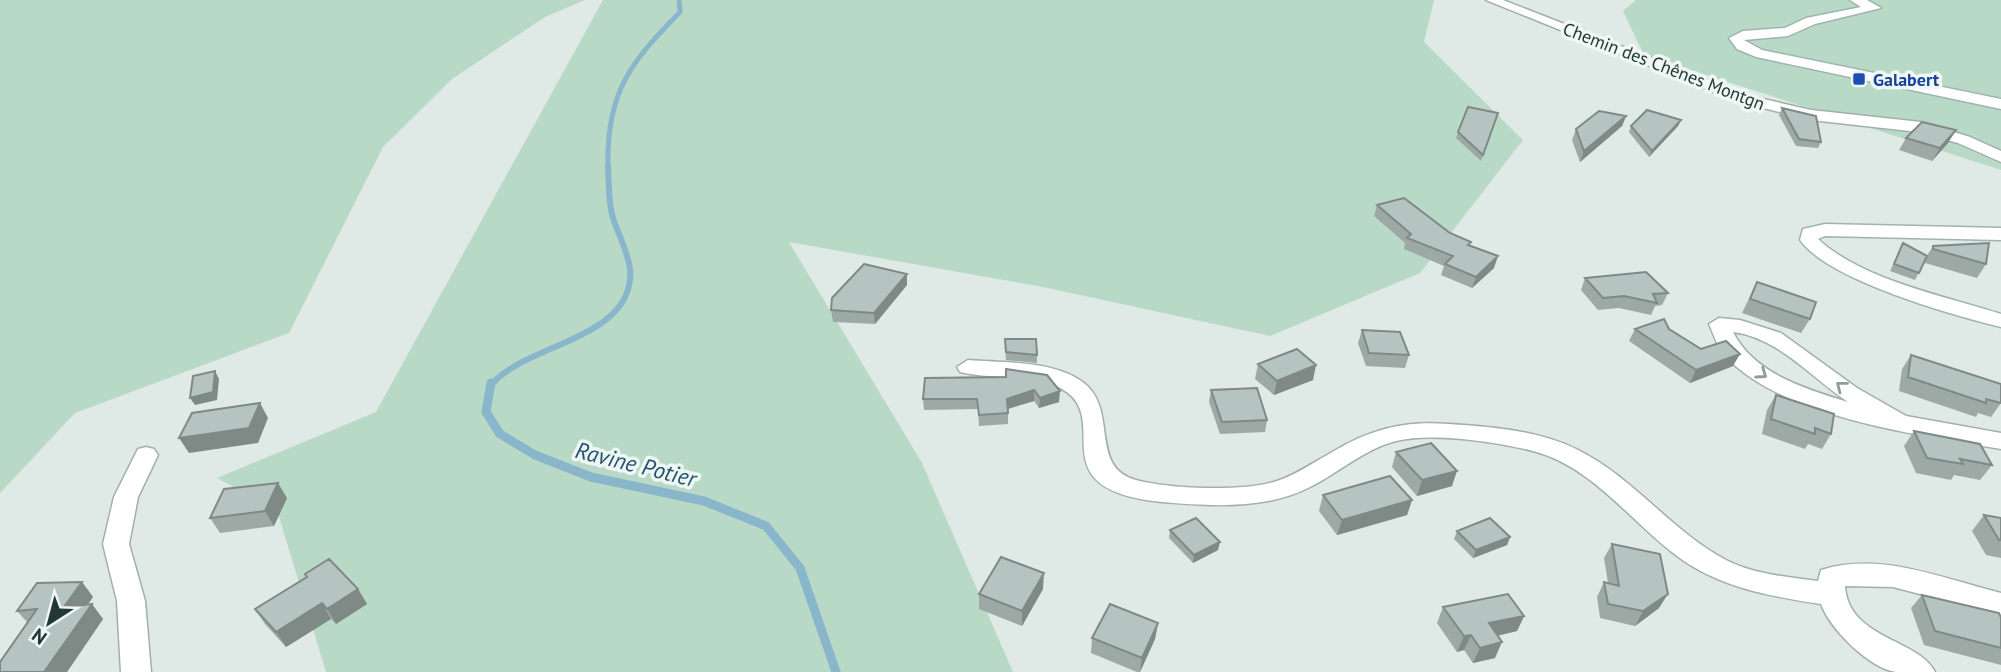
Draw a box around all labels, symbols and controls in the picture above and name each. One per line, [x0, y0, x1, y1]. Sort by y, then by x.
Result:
street label: Chemin des Chênes Montgn [1560, 17, 1768, 115]
place label: Galabert [1873, 68, 1940, 91]
marker: Galabert [1851, 71, 1867, 87]
one-way arrow [1754, 366, 1767, 378]
one-way arrow [1837, 382, 1849, 395]
water label: Ravine Potier [573, 435, 701, 493]
north arrow [14, 588, 84, 658]
text: N [27, 623, 51, 650]

